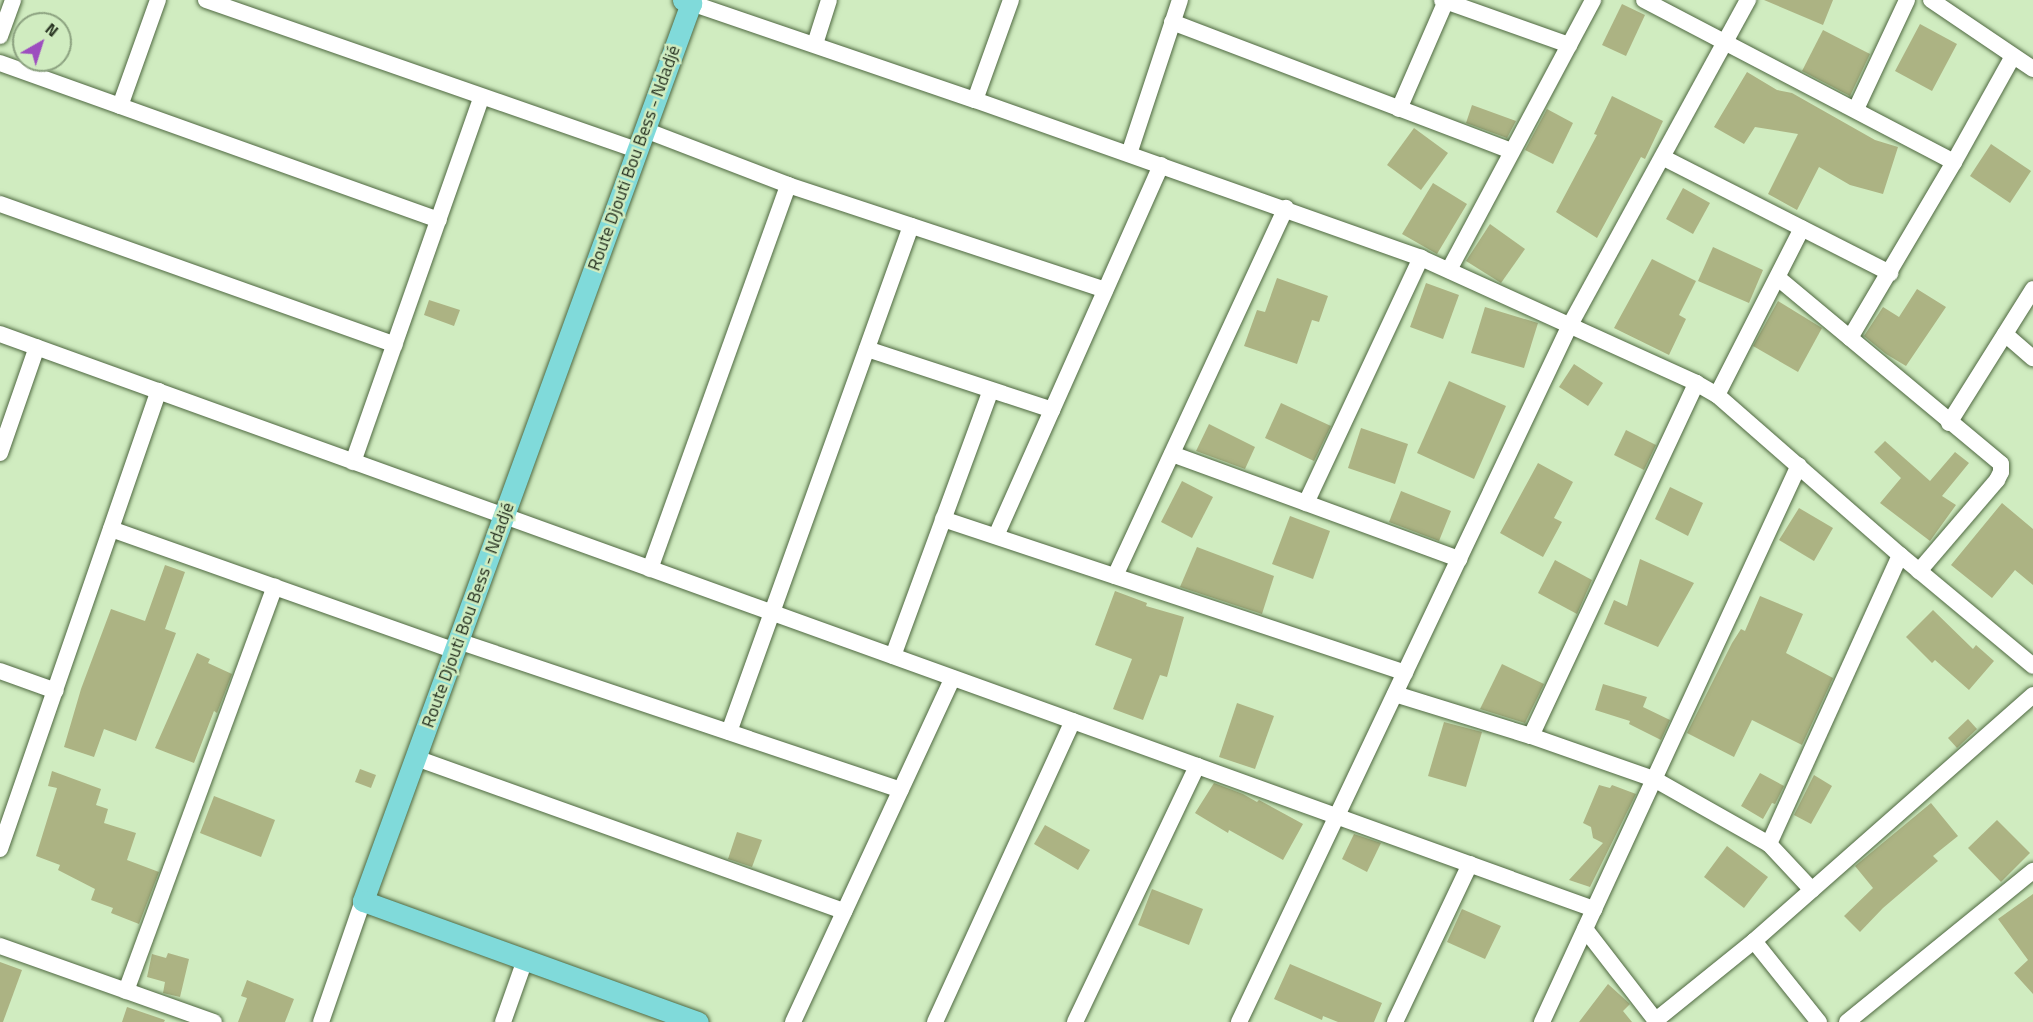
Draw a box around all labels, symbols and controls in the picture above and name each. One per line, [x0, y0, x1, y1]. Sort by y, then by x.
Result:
north arrow [12, 12, 72, 72]
text: N [40, 17, 64, 42]
street label: Route Djouti Bou Bess - Ndadjé [583, 42, 685, 274]
street label: Route Djouti Bou Bess - Ndadjé [417, 499, 519, 731]

